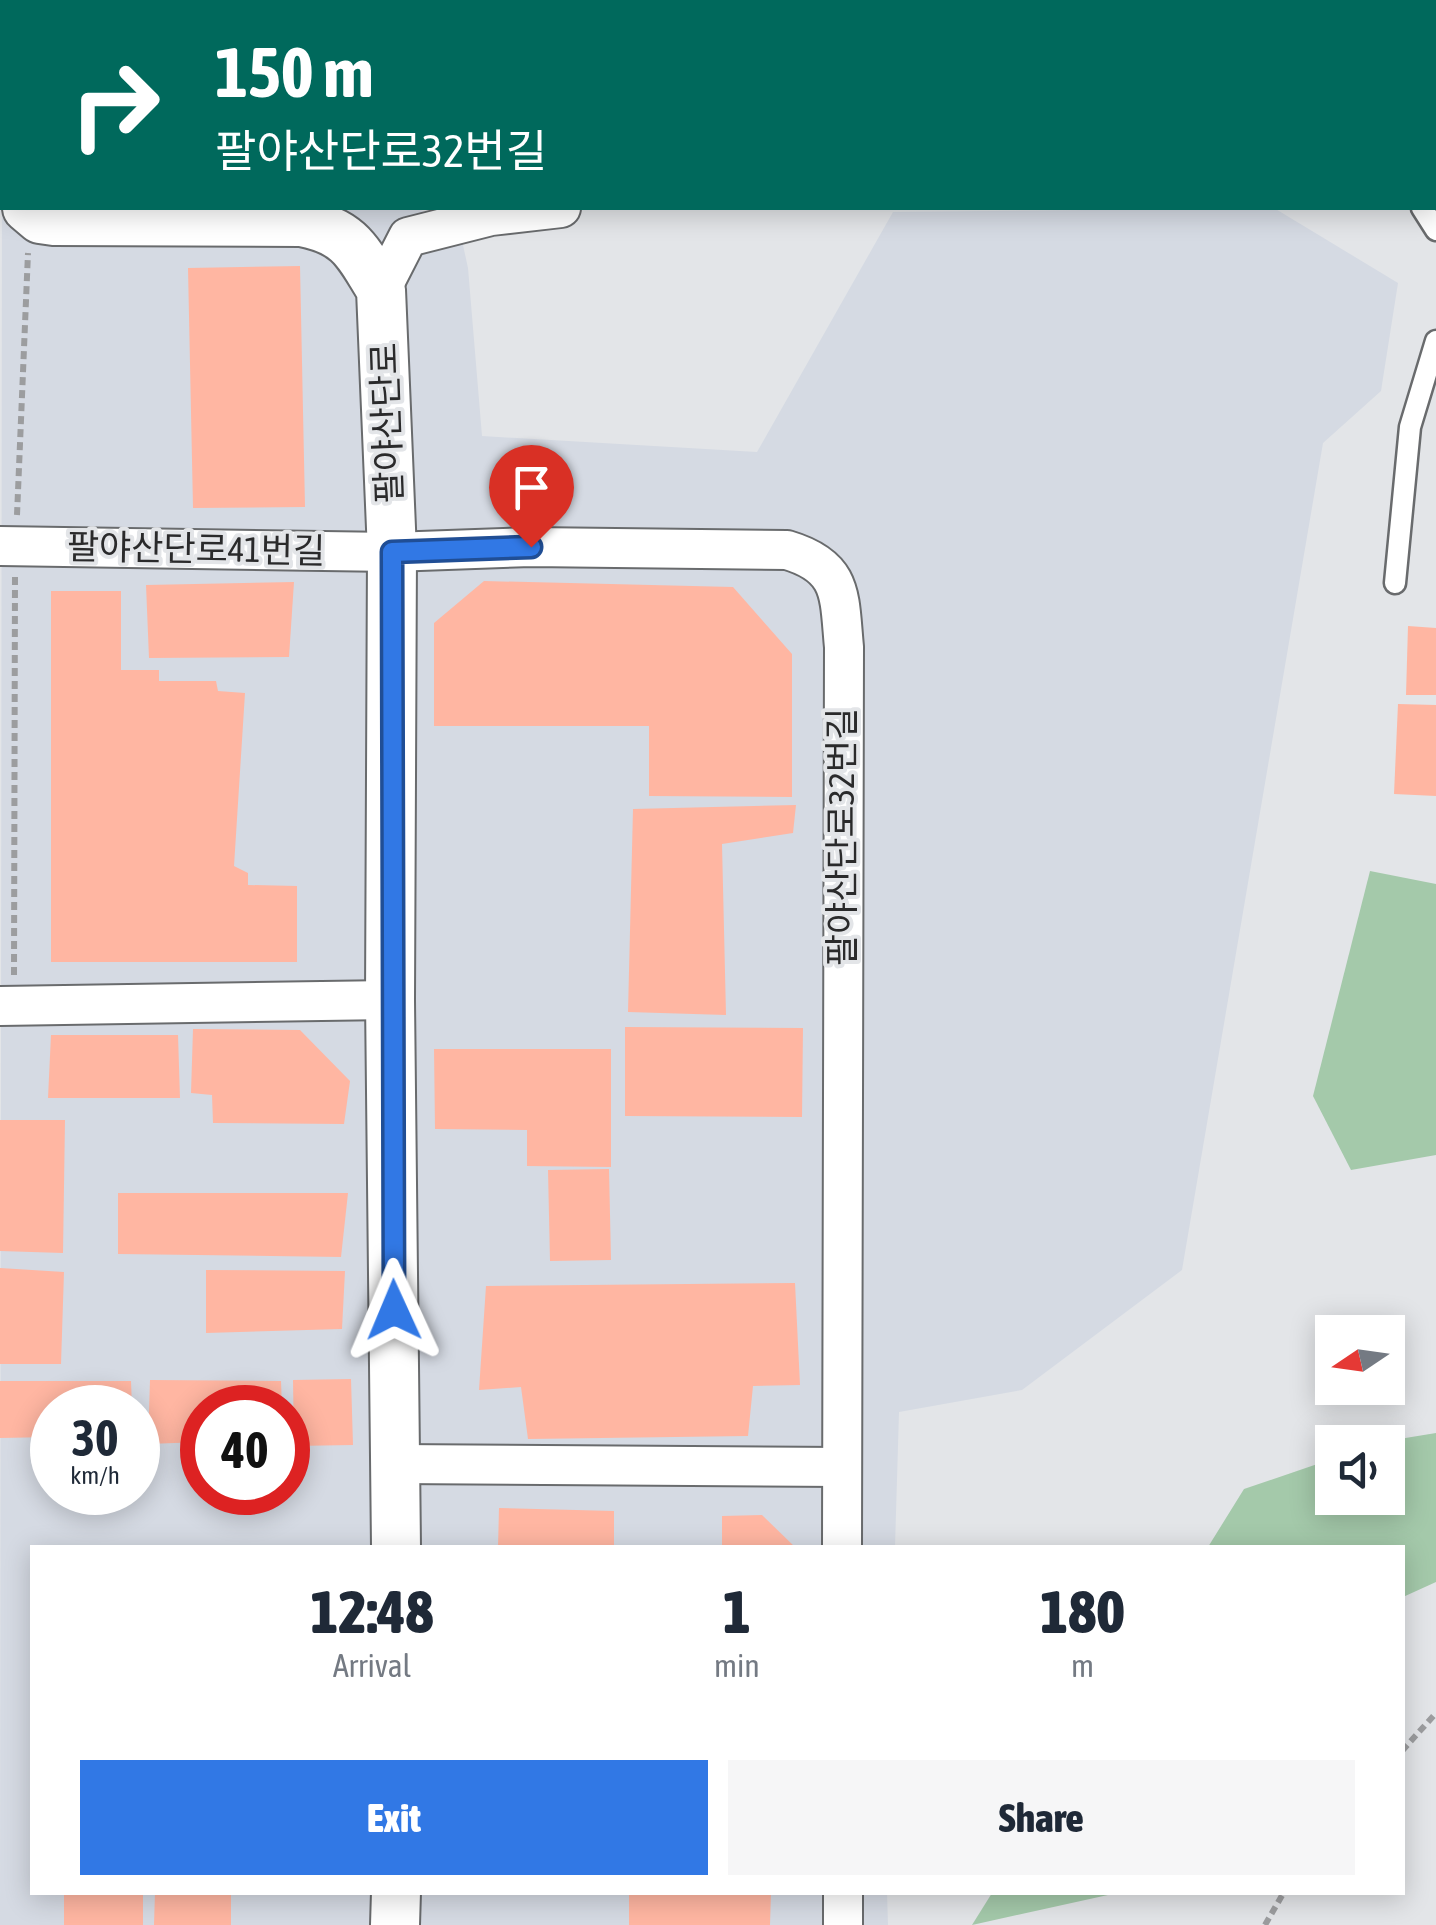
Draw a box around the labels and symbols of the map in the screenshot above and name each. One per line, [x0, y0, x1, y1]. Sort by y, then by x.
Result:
street label: 팔야산단로 [363, 342, 409, 504]
pin [489, 445, 574, 548]
street label: 팔야산단로41번길 [67, 526, 326, 570]
street label: 팔야산단로32번길 [821, 708, 861, 966]
position arrow [342, 1258, 446, 1362]
north arrow [1315, 1315, 1405, 1405]
speed limit sign: 40 [180, 1385, 310, 1515]

